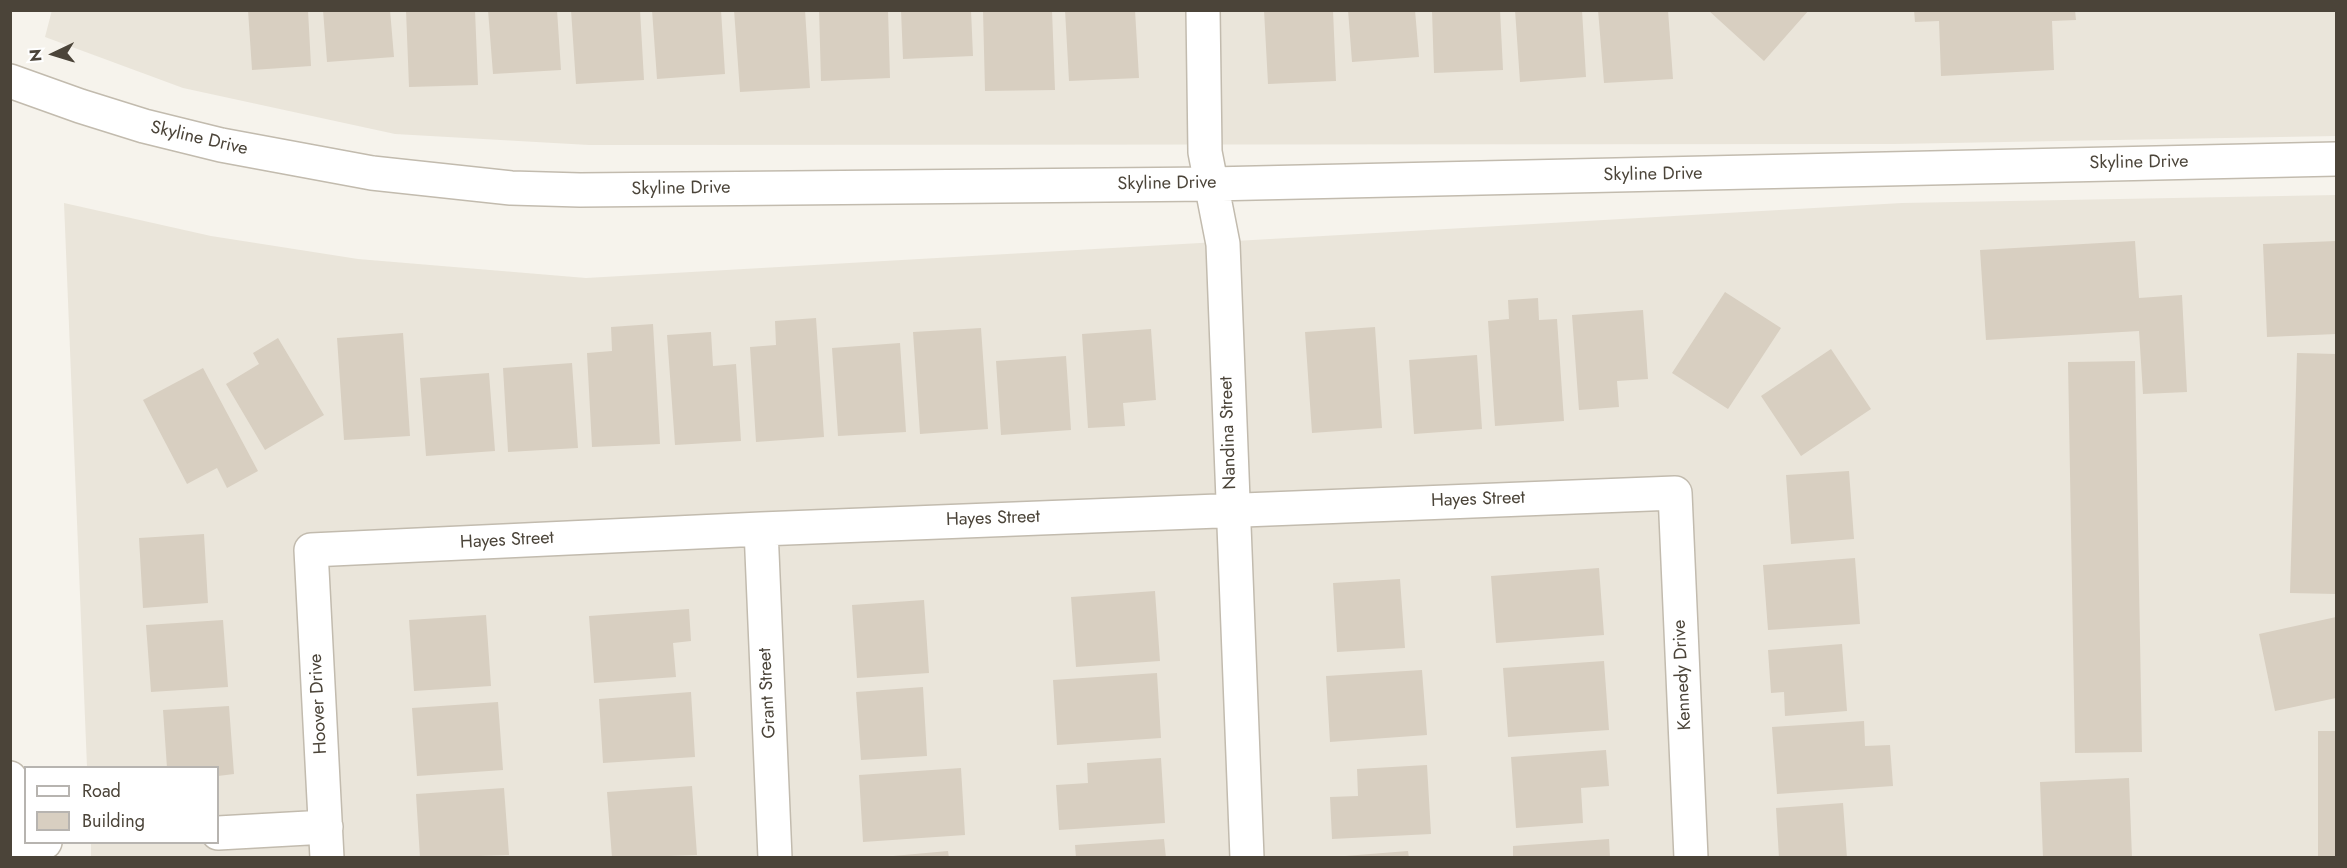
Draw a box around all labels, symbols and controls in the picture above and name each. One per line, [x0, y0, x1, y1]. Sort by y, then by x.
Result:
north arrow [24, 24, 84, 84]
text: N [24, 48, 47, 62]
street label: Skyline Drive [148, 117, 250, 161]
street label: Skyline Drive [2089, 151, 2189, 175]
street label: Skyline Drive [1603, 163, 1703, 187]
street label: Skyline Drive [1117, 172, 1217, 196]
street label: Skyline Drive [631, 177, 731, 201]
street label: Nandina Street [1216, 376, 1242, 490]
street label: Hayes Street [1431, 488, 1525, 512]
street label: Hayes Street [946, 507, 1040, 531]
street label: Hayes Street [460, 528, 554, 554]
street label: Kennedy Drive [1669, 619, 1697, 731]
street label: Grant Street [755, 647, 781, 739]
street label: Hoover Drive [306, 653, 332, 755]
legend [24, 766, 219, 844]
text: Road [82, 778, 121, 804]
text: Building [82, 808, 145, 834]

